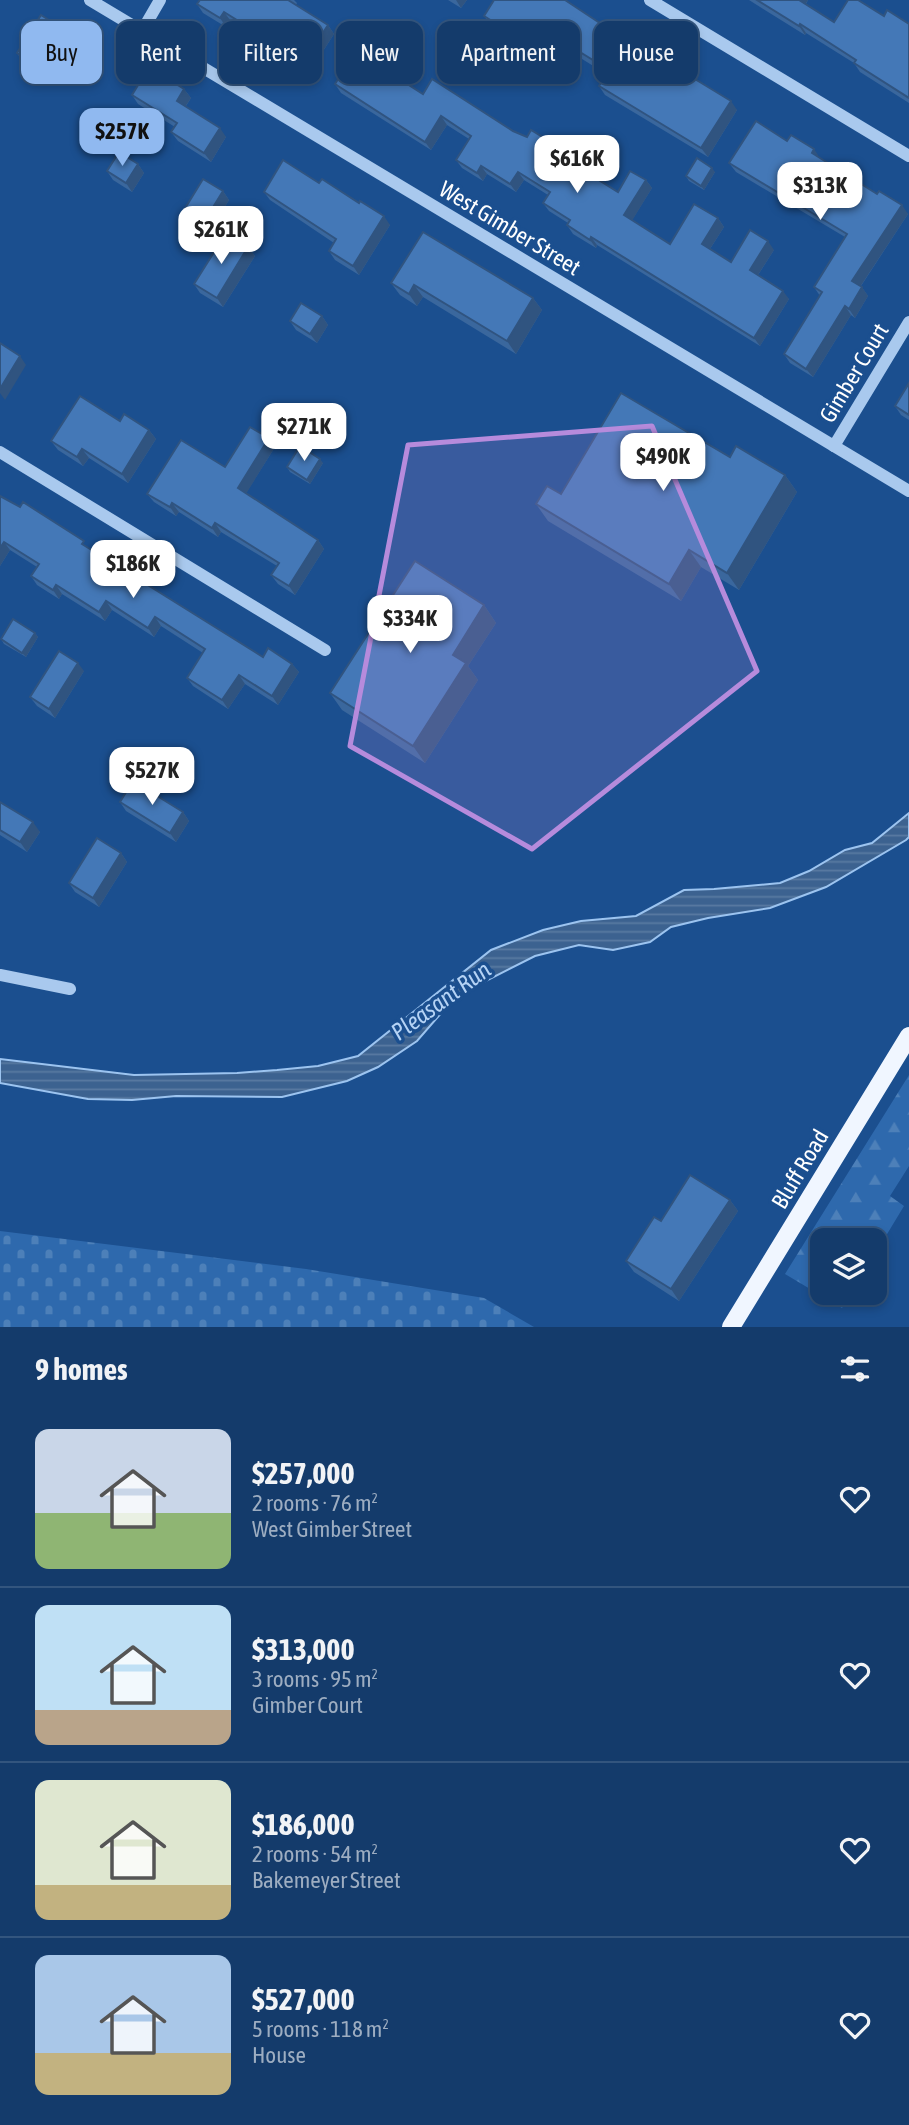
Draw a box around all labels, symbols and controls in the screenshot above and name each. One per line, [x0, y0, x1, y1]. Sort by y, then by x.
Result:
chip: Buy [21, 21, 102, 84]
chip: Rent [116, 21, 205, 84]
chip: Filters [219, 21, 322, 84]
chip: New [336, 21, 423, 84]
chip: Apartment [437, 21, 580, 84]
chip: House [594, 21, 698, 84]
pin: $257K [73, 108, 171, 168]
text: $257K [95, 118, 149, 144]
pin: $616K [528, 136, 626, 195]
text: $616K [550, 145, 604, 171]
pin: $313K [771, 162, 869, 222]
text: $313K [793, 172, 847, 198]
street label: West Gimber Street [435, 176, 585, 280]
pin: $261K [172, 206, 270, 266]
text: $261K [194, 216, 248, 242]
street label: Gimber Court [814, 319, 894, 427]
pin: $271K [255, 404, 353, 463]
text: $271K [277, 413, 331, 439]
pin: $490K [614, 434, 712, 493]
text: $490K [636, 443, 690, 469]
pin: $186K [84, 540, 182, 600]
text: $186K [106, 550, 160, 576]
pin: $334K [361, 596, 459, 655]
text: $334K [383, 605, 437, 631]
pin: $527K [103, 748, 201, 807]
text: $527K [125, 757, 179, 783]
water label: Pleasant Run [386, 955, 496, 1046]
street label: Bluff Road [766, 1125, 834, 1213]
map controls [810, 1228, 887, 1305]
button: layers [810, 1228, 887, 1305]
icon: filters [836, 1350, 874, 1388]
text: 9 homes [35, 1352, 128, 1386]
text: $257,000 [252, 1456, 355, 1490]
icon: home [91, 1457, 175, 1541]
icon: heart [836, 1480, 874, 1518]
text: 2 rooms · 76 m² [252, 1490, 378, 1516]
text: West Gimber Street [252, 1516, 412, 1542]
text: $313,000 [252, 1632, 355, 1666]
icon: home [91, 1633, 175, 1717]
icon: heart [836, 1656, 874, 1694]
text: 3 rooms · 95 m² [252, 1666, 378, 1692]
text: Gimber Court [252, 1692, 363, 1718]
text: $186,000 [252, 1807, 355, 1841]
icon: home [91, 1808, 175, 1892]
icon: heart [836, 1831, 874, 1869]
text: 2 rooms · 54 m² [252, 1841, 378, 1867]
text: Bakemeyer Street [252, 1867, 401, 1893]
text: $527,000 [252, 1982, 355, 2016]
icon: home [91, 1983, 175, 2067]
icon: heart [836, 2006, 874, 2044]
text: 5 rooms · 118 m² [252, 2016, 389, 2042]
text: House [252, 2042, 306, 2068]

